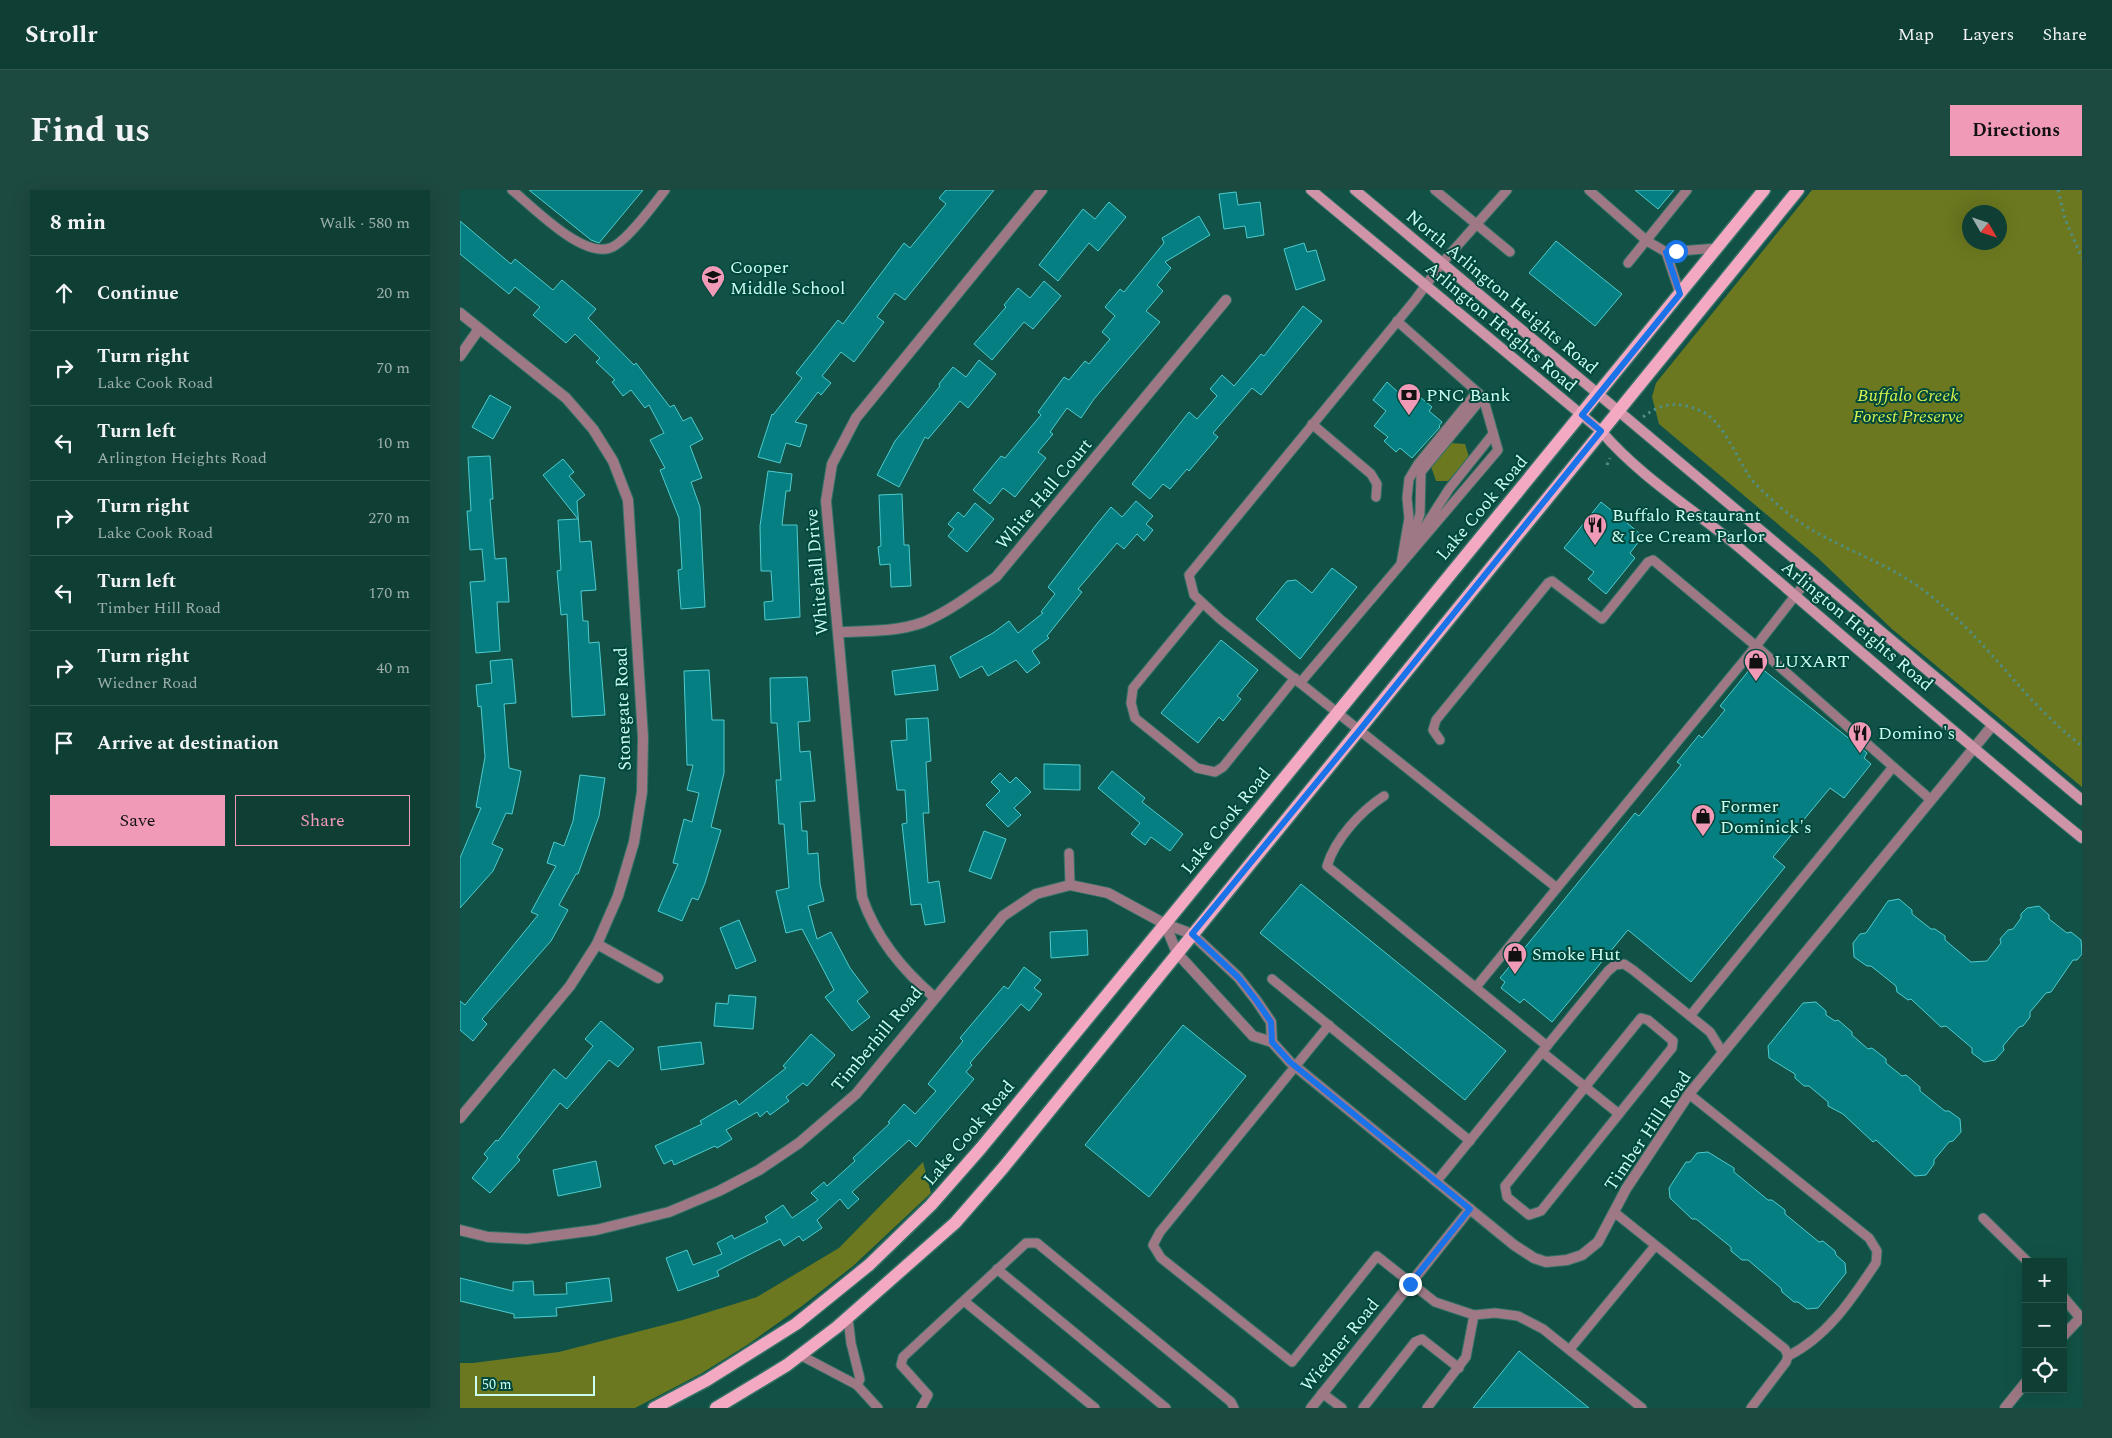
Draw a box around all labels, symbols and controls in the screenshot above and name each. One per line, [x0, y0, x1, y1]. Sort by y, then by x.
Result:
text: Strollr [25, 17, 97, 53]
text: Map [1898, 21, 1934, 48]
text: Layers [1962, 21, 2014, 48]
text: Share [2042, 21, 2087, 48]
text: Find us [30, 104, 150, 157]
button: Directions [1950, 105, 2082, 156]
street label: North Arlington Heights Road [1402, 205, 1602, 379]
north arrow [1962, 205, 2007, 250]
text: 8 min [50, 207, 106, 239]
text: Walk · 580 m [319, 211, 410, 235]
route start [1665, 240, 1688, 263]
place label: Cooper Middle School [730, 254, 845, 302]
street label: Arlington Heights Road [1421, 257, 1581, 397]
school or university icon: Cooper Middle School [700, 264, 726, 298]
icon: ahead [50, 279, 78, 307]
text: Continue [97, 279, 179, 308]
text: 20 m [376, 281, 410, 305]
text: Turn right [97, 342, 190, 371]
icon: right [50, 354, 78, 382]
text: 70 m [376, 356, 410, 380]
text: Lake Cook Road [97, 371, 213, 395]
bank icon: PNC Bank [1396, 382, 1422, 416]
place label: PNC Bank [1426, 382, 1511, 409]
park label: Buffalo Creek Forest Preserve [1853, 382, 1963, 430]
text: Turn left [97, 417, 176, 446]
icon: left [50, 429, 78, 457]
text: 10 m [376, 431, 410, 455]
street label: White Hall Court [989, 432, 1099, 556]
text: Arlington Heights Road [97, 446, 267, 470]
street label: Lake Cook Road [1430, 449, 1534, 567]
text: Turn right [97, 492, 190, 521]
place label: Buffalo Restaurant & Ice Cream Parlor [1612, 502, 1765, 550]
icon: right [50, 504, 78, 532]
text: 270 m [368, 506, 410, 530]
street label: Whitehall Drive [798, 508, 836, 636]
restaurant icon: Buffalo Restaurant & Ice Cream Parlor [1582, 512, 1608, 546]
text: Lake Cook Road [97, 521, 213, 545]
street label: Arlington Heights Road [1775, 554, 1939, 698]
text: Turn left [97, 567, 176, 596]
icon: left [50, 579, 78, 607]
text: 170 m [368, 581, 410, 605]
text: Timber Hill Road [97, 596, 221, 620]
text: Turn right [97, 642, 190, 671]
street label: Stonegate Road [607, 647, 639, 771]
shop icon: LUXART [1743, 648, 1769, 682]
place label: LUXART [1774, 648, 1850, 675]
icon: right [50, 654, 78, 682]
text: 40 m [376, 656, 410, 680]
text: Wiedner Road [97, 671, 198, 695]
restaurant icon: Domino's [1847, 720, 1873, 754]
place label: Domino's [1878, 720, 1955, 747]
icon: arrive [50, 729, 78, 757]
text: Arrive at destination [97, 729, 279, 758]
street label: Lake Cook Road [1174, 762, 1278, 880]
place label: Former Dominick's [1720, 793, 1812, 841]
button: Save [50, 795, 225, 846]
button: Share [235, 795, 410, 846]
shop icon: Former Dominick's [1690, 803, 1716, 837]
shop icon: Smoke Hut [1502, 941, 1528, 975]
place label: Smoke Hut [1532, 941, 1621, 968]
street label: Timberhill Road [825, 980, 929, 1098]
street label: Timber Hill Road [1598, 1066, 1698, 1196]
street label: Lake Cook Road [917, 1074, 1021, 1192]
map controls [2022, 1258, 2067, 1393]
button: + [2022, 1258, 2067, 1303]
route end [1399, 1273, 1422, 1296]
street label: Wiedner Road [1294, 1292, 1386, 1398]
button: − [2022, 1303, 2067, 1348]
button: locate [2022, 1348, 2067, 1393]
scale bar [475, 1373, 595, 1396]
text: 50 m [482, 1374, 512, 1395]

